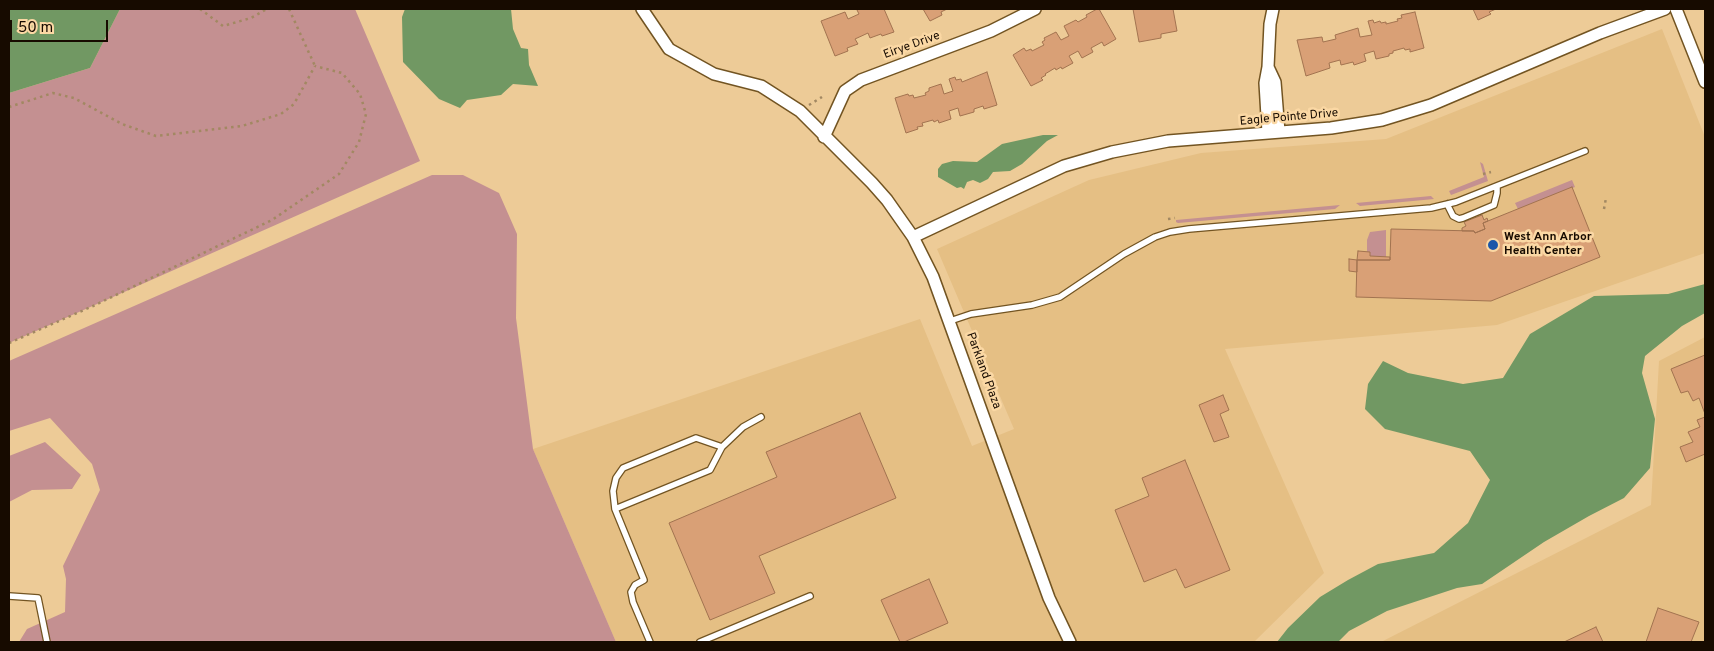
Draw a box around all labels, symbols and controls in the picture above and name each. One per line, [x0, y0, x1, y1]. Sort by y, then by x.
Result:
scale bar [12, 10, 110, 42]
text: 50 m [18, 19, 53, 38]
street label: Eirye Drive [882, 29, 942, 63]
street label: Eagle Pointe Drive [1239, 107, 1339, 129]
place label: West Ann Arbor Health Center [1504, 231, 1592, 259]
marker: West Ann Arbor Health Center [1486, 238, 1500, 252]
street label: Parkland Plaza [963, 331, 1003, 411]

